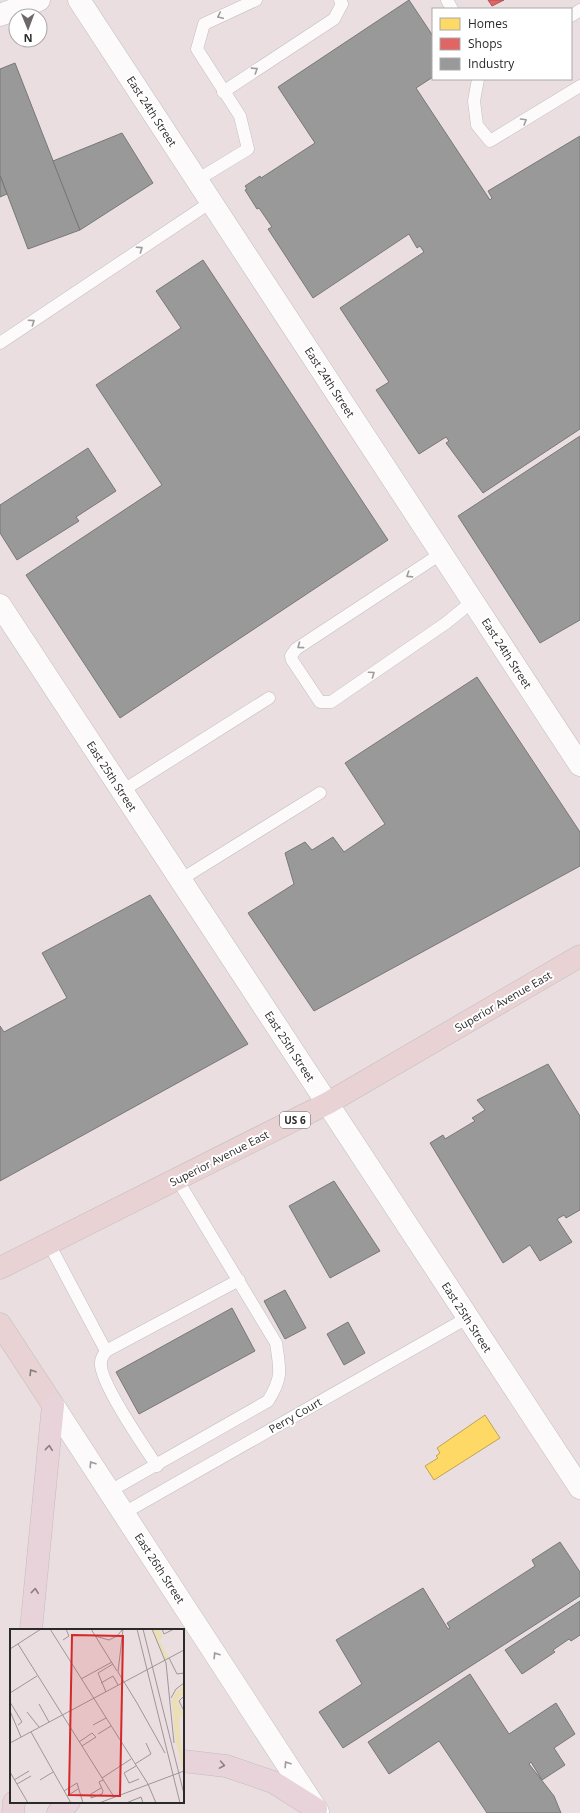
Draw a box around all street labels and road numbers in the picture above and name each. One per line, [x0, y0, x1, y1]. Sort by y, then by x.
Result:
street label: East 24th Street [124, 73, 180, 149]
street label: East 24th Street [302, 344, 358, 420]
street label: East 24th Street [479, 615, 535, 691]
street label: East 25th Street [84, 738, 140, 814]
street label: Superior Avenue East [452, 967, 554, 1035]
street label: East 25th Street [262, 1008, 318, 1084]
road number: US 6 [280, 1112, 310, 1128]
street label: Superior Avenue East [167, 1126, 271, 1190]
street label: East 25th Street [439, 1279, 495, 1355]
street label: Perry Court [266, 1394, 324, 1436]
street label: East 26th Street [132, 1530, 188, 1606]

